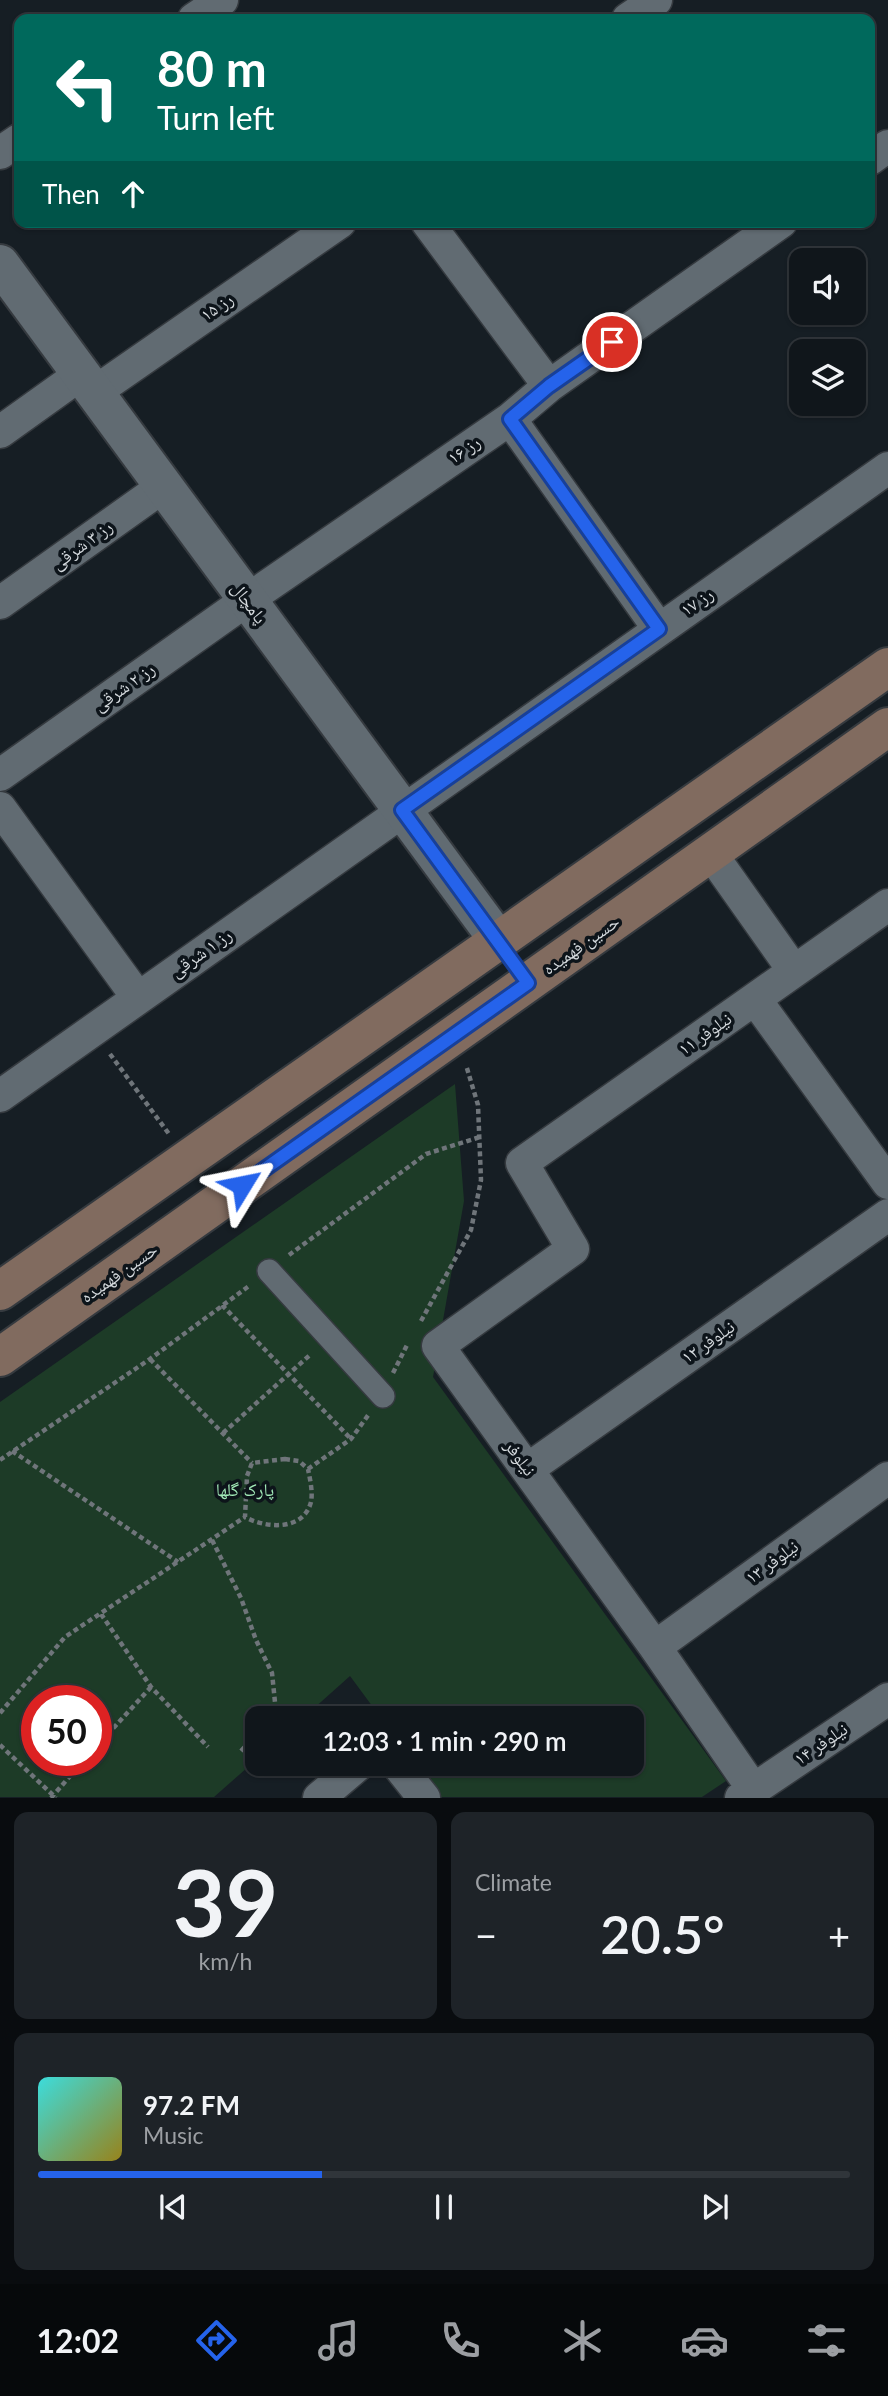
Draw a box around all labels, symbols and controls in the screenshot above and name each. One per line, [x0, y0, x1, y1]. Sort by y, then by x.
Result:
text: 80 m [157, 39, 267, 97]
icon: left [42, 42, 133, 133]
text: Turn left [157, 98, 274, 137]
icon: ahead [114, 175, 152, 213]
text: Then [42, 178, 100, 210]
map controls [789, 248, 866, 416]
button: sound [789, 248, 866, 325]
street label: رز ۱۵ [196, 287, 237, 325]
pin [582, 312, 642, 372]
icon: arrive [593, 323, 631, 361]
button: layers [789, 339, 866, 416]
street label: رز ۱۶ [443, 430, 484, 468]
street label: رز ۳ شرقی [47, 515, 117, 575]
street label: پامچال [226, 577, 272, 628]
street label: رز ۱۷ [676, 582, 717, 620]
street label: رز ۲ شرقی [88, 657, 159, 716]
street label: حسین فهمیده [538, 910, 624, 980]
street label: رز ۱ شرقی [165, 923, 236, 982]
street label: نیلوفر ۱۱ [674, 1007, 735, 1060]
position arrow [205, 1148, 279, 1222]
street label: حسین فهمیده [76, 1238, 162, 1308]
street label: نیلوفر ۱۲ [677, 1315, 738, 1368]
street label: نیلوفر [500, 1434, 541, 1480]
park label: پارک گلها [216, 1478, 274, 1501]
street label: نیلوفر ۱۳ [741, 1535, 802, 1588]
speed limit sign: 50 [21, 1685, 112, 1776]
street label: نیلوفر ۱۴ [789, 1717, 852, 1769]
text: 12:03 · 1 min · 290 m [322, 1725, 567, 1757]
text: 39 [173, 1847, 278, 1956]
text: Climate [475, 1868, 552, 1896]
text: 20.5° [600, 1903, 725, 1965]
text: − [475, 1912, 497, 1958]
text: + [828, 1912, 850, 1958]
text: km/h [199, 1947, 252, 1975]
text: 97.2 FM [143, 2089, 240, 2121]
text: Music [143, 2121, 203, 2149]
icon: previous [154, 2188, 192, 2226]
icon: pause [425, 2188, 463, 2226]
icon: next [696, 2188, 734, 2226]
icon: directions [192, 2316, 241, 2365]
icon: music [314, 2316, 363, 2365]
icon: phone [436, 2316, 485, 2365]
icon: climate [558, 2316, 607, 2365]
icon: car [680, 2316, 729, 2365]
icon: filters [802, 2316, 851, 2365]
text: 12:02 [37, 2321, 119, 2360]

